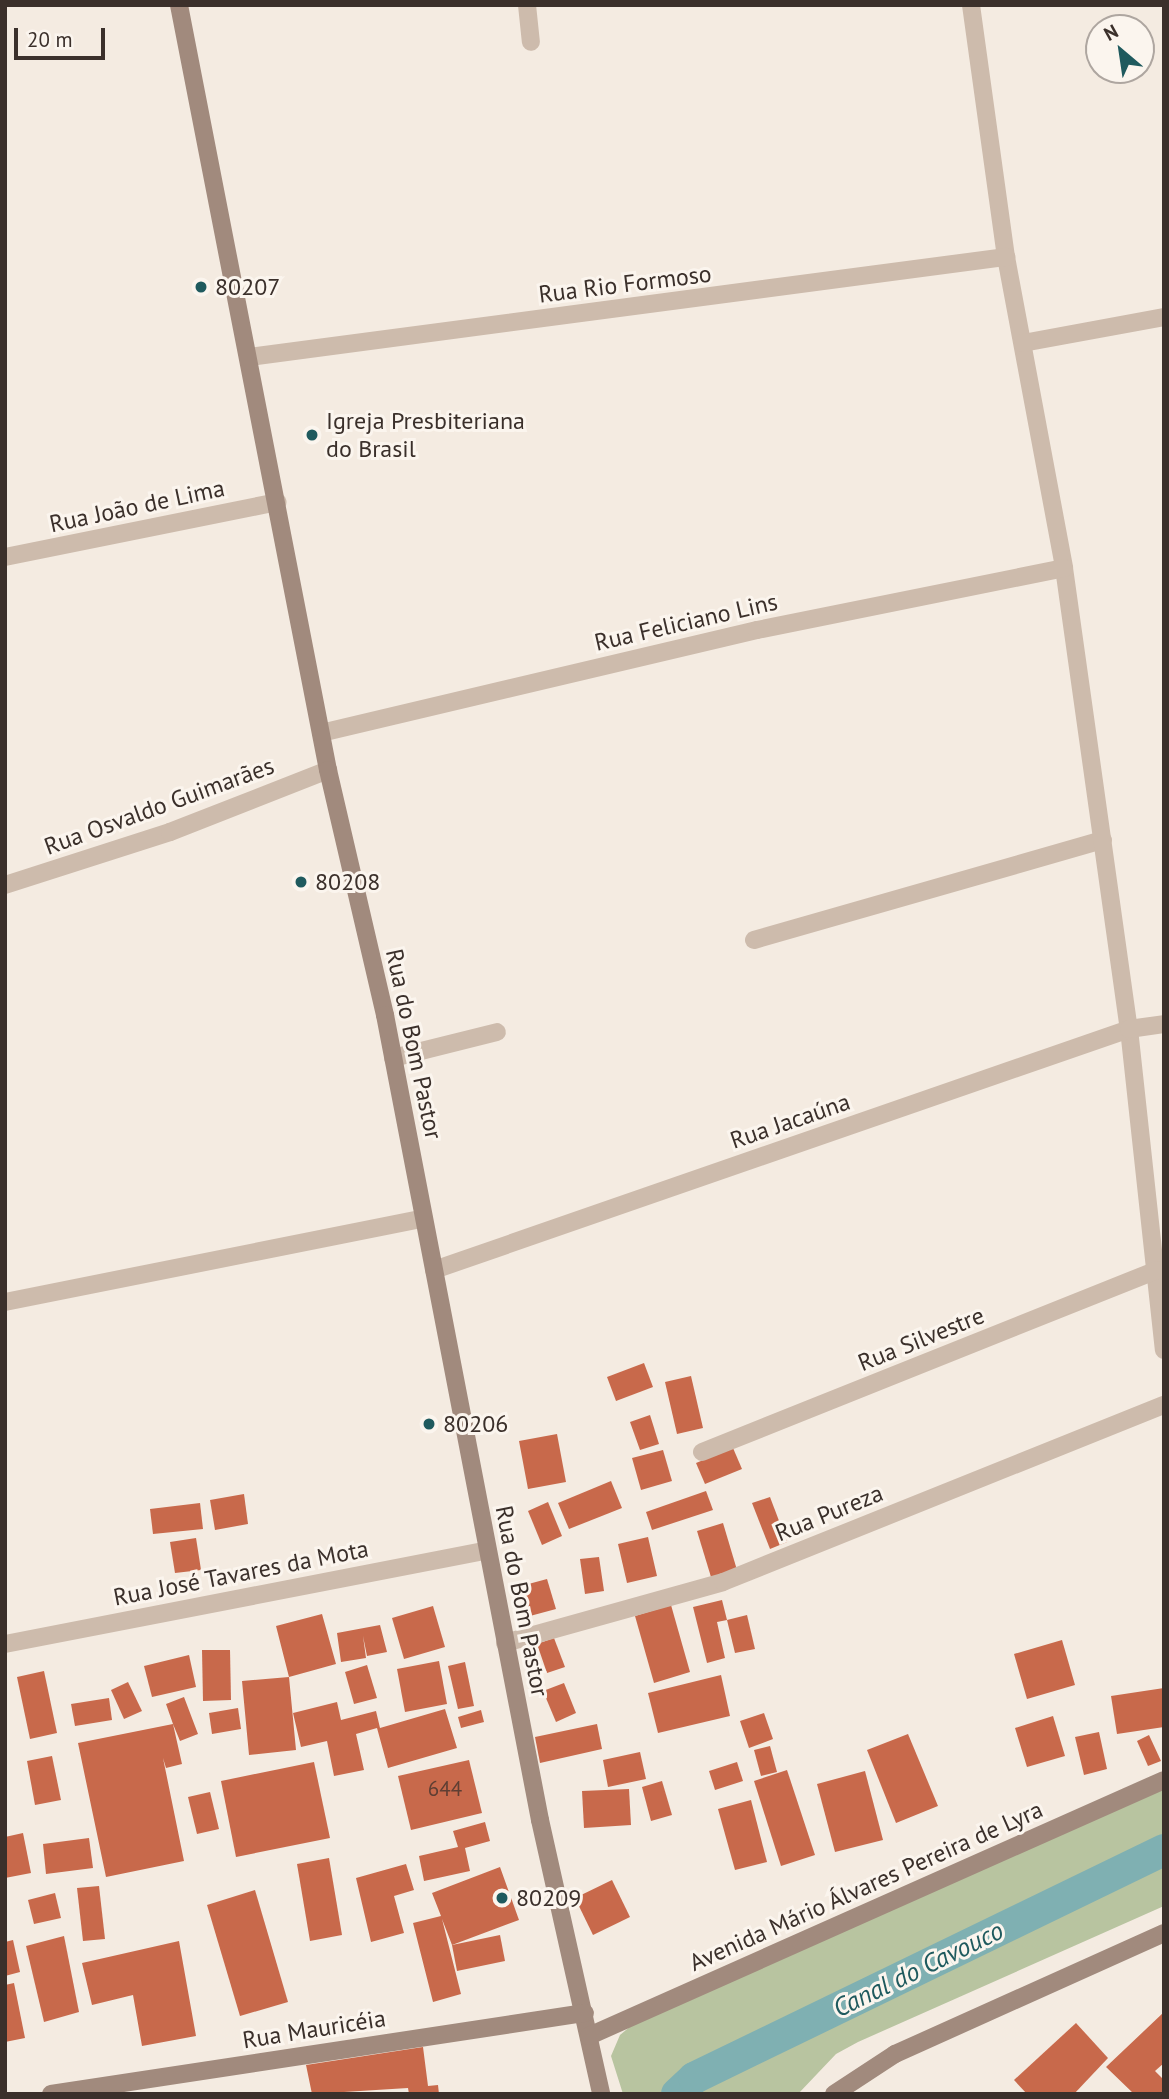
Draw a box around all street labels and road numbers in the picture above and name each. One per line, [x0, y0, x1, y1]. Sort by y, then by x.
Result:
street label: Rua Rio Formoso [537, 259, 713, 309]
street label: Rua João de Lima [47, 473, 227, 539]
street label: Rua Feliciano Lins [592, 587, 780, 657]
street label: Rua Osvaldo Guimarães [40, 751, 278, 861]
street label: Rua do Bom Pastor [380, 946, 448, 1142]
street label: Rua Jacaúna [726, 1087, 854, 1155]
street label: Rua Silvestre [854, 1301, 988, 1377]
street label: Rua Pureza [771, 1478, 887, 1548]
street label: Rua do Bom Pastor [489, 1503, 555, 1699]
street label: Rua José Tavares da Mota [111, 1534, 371, 1612]
street label: Avenida Mário Álvares Pereira de Lyra [685, 1795, 1047, 1977]
street label: Rua Mauricéia [240, 2003, 388, 2055]

